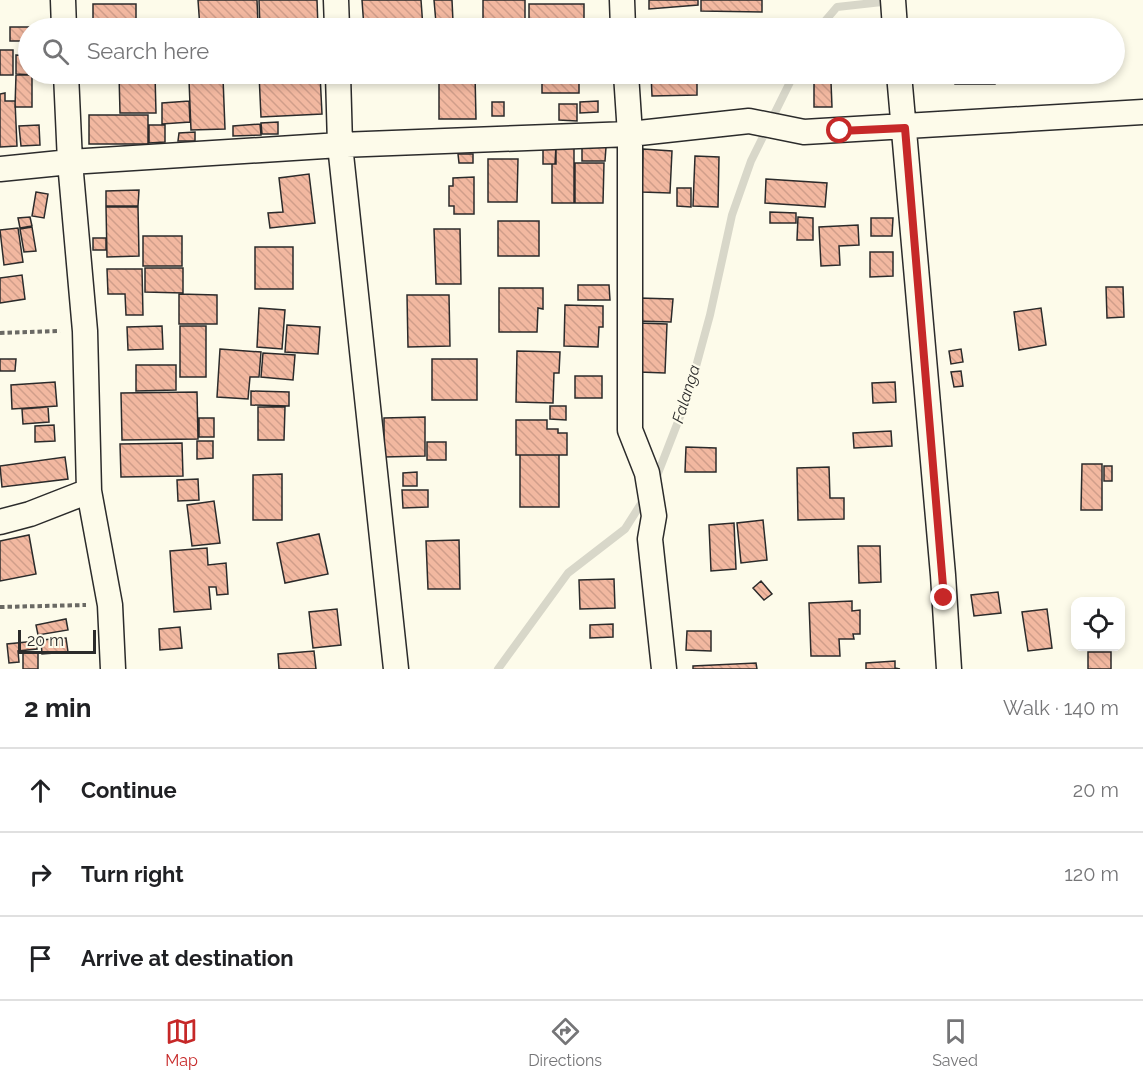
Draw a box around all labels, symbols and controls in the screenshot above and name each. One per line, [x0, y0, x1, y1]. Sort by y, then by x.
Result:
search box [18, 18, 1125, 84]
icon: search [39, 35, 72, 68]
text: Search here [87, 38, 209, 64]
route start [826, 117, 852, 143]
water label: Falanga [668, 362, 704, 425]
route end [930, 584, 956, 610]
map controls [1071, 597, 1125, 651]
button: locate [1071, 597, 1125, 651]
scale bar [18, 627, 96, 654]
text: 20 m [27, 631, 64, 650]
text: 2 min [24, 693, 91, 723]
text: Walk · 140 m [1003, 696, 1119, 720]
icon: ahead [24, 774, 57, 807]
text: Continue [81, 777, 177, 803]
text: 20 m [1073, 778, 1119, 802]
icon: right [24, 858, 57, 891]
text: Turn right [81, 861, 184, 887]
text: 120 m [1064, 862, 1119, 886]
icon: arrive [24, 942, 57, 975]
text: Arrive at destination [81, 945, 294, 971]
tab: Map [165, 1015, 198, 1070]
tab: Directions [528, 1015, 602, 1070]
tab: Saved [932, 1015, 978, 1070]

